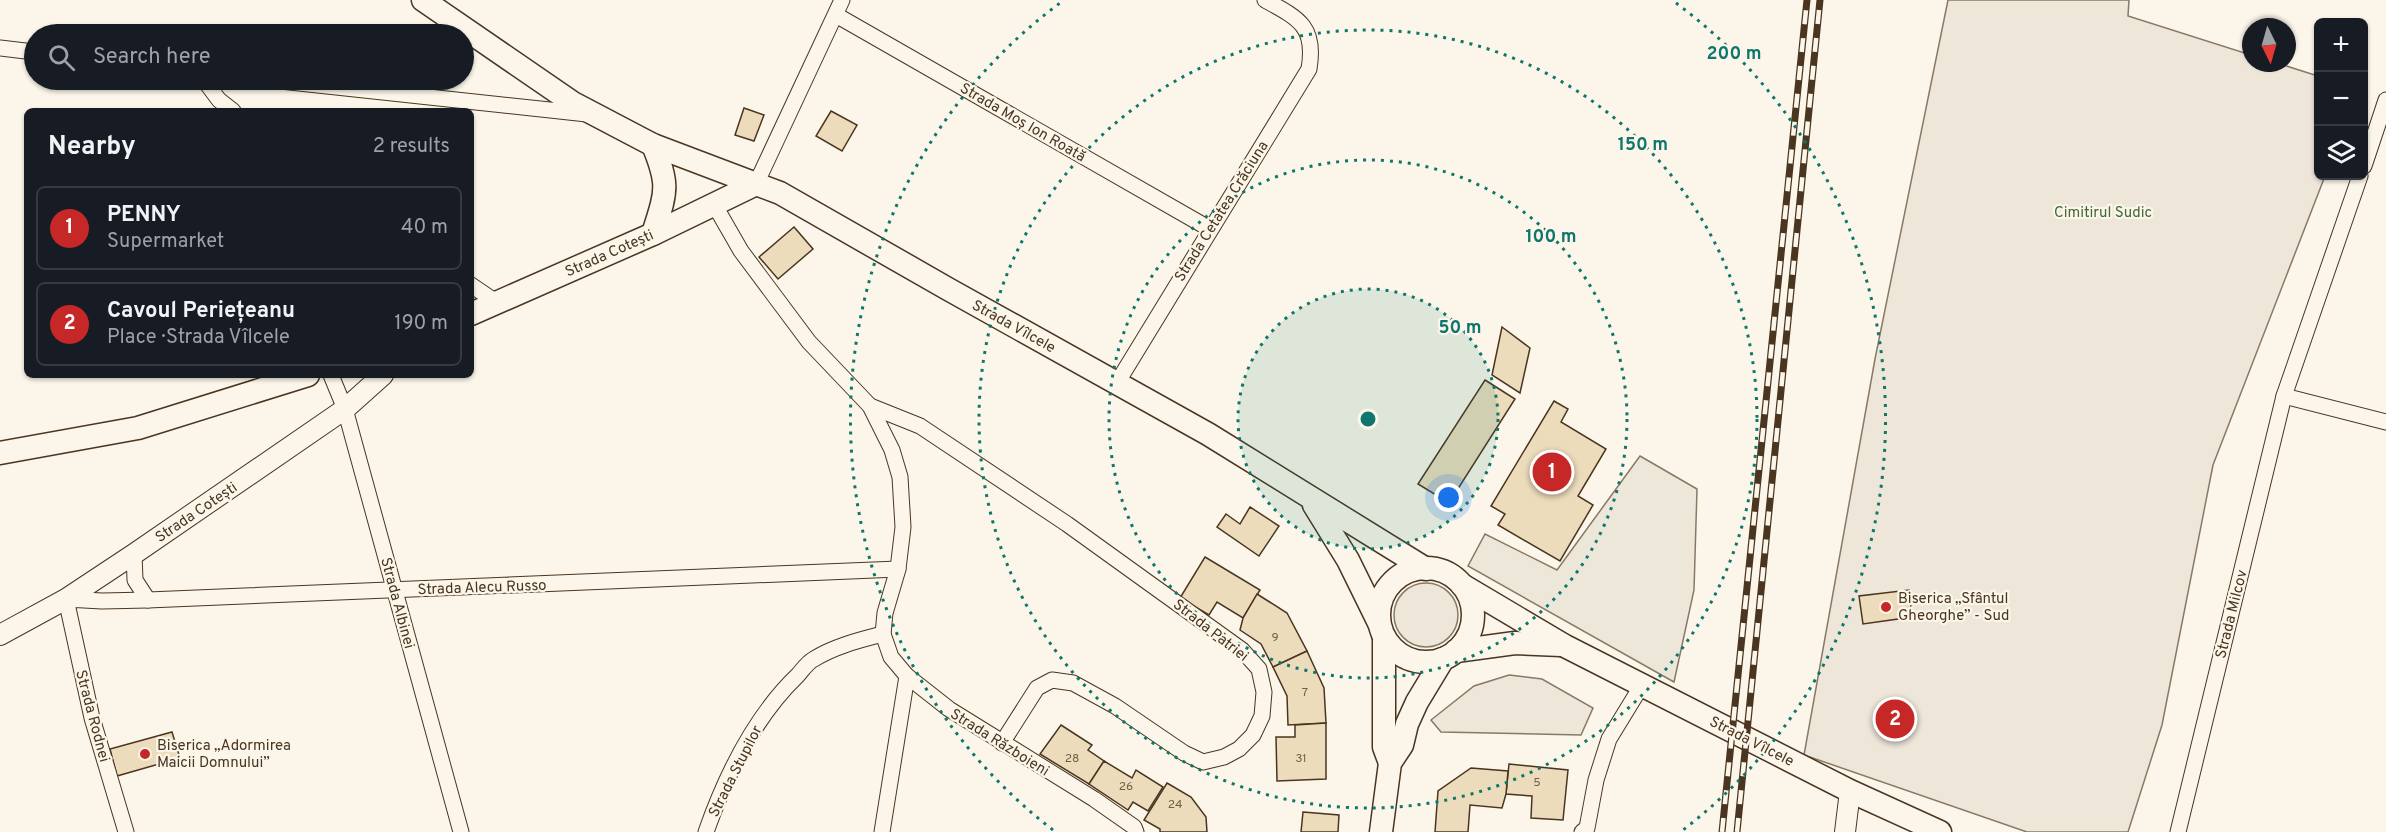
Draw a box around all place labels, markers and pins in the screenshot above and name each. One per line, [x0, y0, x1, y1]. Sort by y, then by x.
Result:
centre of rings [1358, 409, 1378, 429]
pin: 1 [1532, 450, 1572, 494]
place label: Biserica „Sfântul Gheorghe” - Sud [1898, 590, 2009, 626]
marker: Biserica „Sfântul Gheorghe” - Sud [1879, 600, 1893, 614]
pin: 2 [1876, 696, 1914, 742]
place label: Biserica „Adormirea Maicii Domnului” [157, 737, 291, 773]
marker: Biserica „Adormirea Maicii Domnului” [138, 747, 152, 761]

